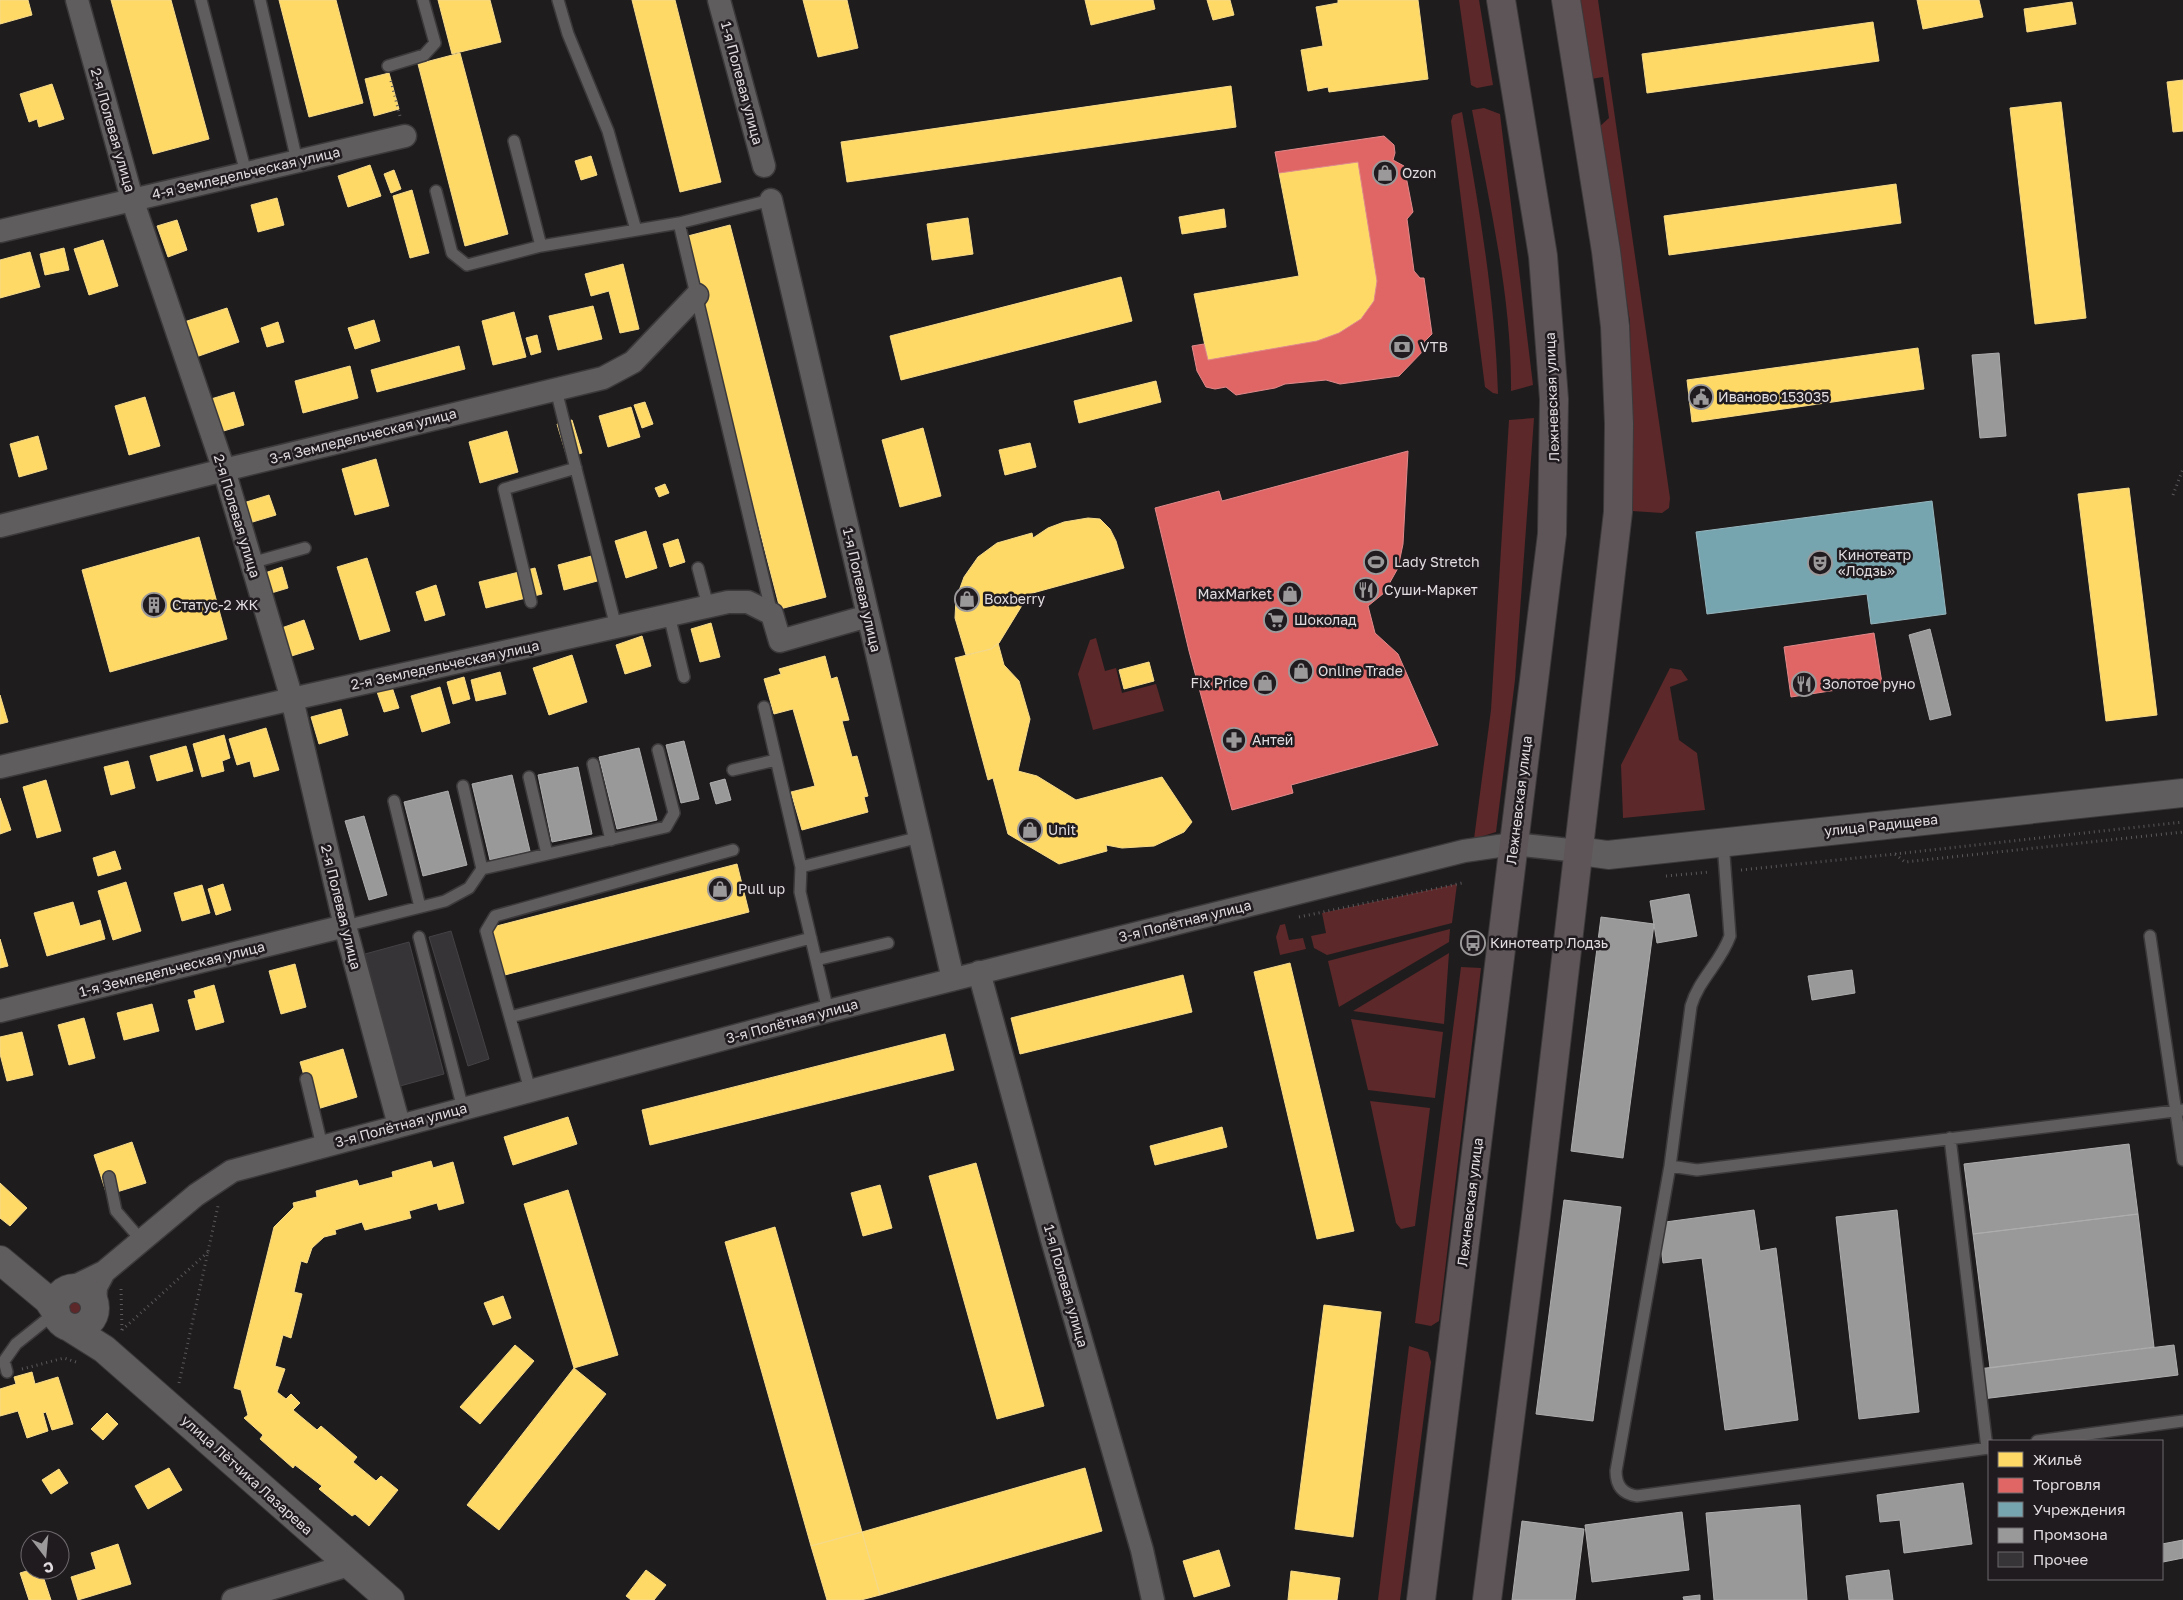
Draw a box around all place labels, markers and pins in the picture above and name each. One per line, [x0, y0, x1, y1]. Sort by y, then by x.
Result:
shop icon: Ozon [1372, 160, 1398, 186]
place label: Ozon [1402, 164, 1436, 181]
bank icon: VTB [1389, 334, 1415, 360]
place label: VTB [1420, 338, 1448, 355]
public building icon: Иваново 153035 [1688, 384, 1714, 410]
place label: Иваново 153035 [1718, 388, 1829, 405]
place label: Кинотеатр «Лодзь» [1838, 546, 1911, 579]
sports icon: Lady Stretch [1363, 549, 1389, 575]
theatre icon: Кинотеатр «Лодзь» [1807, 550, 1833, 576]
place label: Lady Stretch [1394, 553, 1480, 570]
restaurant icon: Суши-Маркет [1353, 577, 1379, 603]
shop icon: MaxMarket [1277, 581, 1303, 607]
place label: Суши-Маркет [1384, 581, 1478, 598]
place label: MaxMarket [1198, 585, 1272, 602]
shop icon: Boxberry [954, 586, 980, 612]
place label: Boxberry [984, 590, 1045, 607]
building icon: Статус-2 ЖК [141, 592, 167, 618]
place label: Статус-2 ЖК [172, 596, 259, 613]
supermarket icon: Шоколад [1263, 607, 1289, 633]
place label: Шоколад [1294, 611, 1357, 628]
shop icon: Online Trade [1288, 658, 1314, 684]
place label: Online Trade [1318, 662, 1403, 679]
shop icon: Fix Price [1252, 670, 1278, 696]
restaurant icon: Золотое руно [1791, 671, 1817, 697]
place label: Fix Price [1191, 674, 1248, 691]
place label: Золотое руно [1822, 675, 1916, 692]
pharmacy icon: Антей [1221, 727, 1247, 753]
place label: Антей [1252, 731, 1293, 748]
shop icon: Unit [1017, 817, 1043, 843]
place label: Unit [1048, 821, 1076, 838]
shop icon: Pull up [707, 876, 733, 902]
place label: Pull up [738, 880, 785, 897]
bus stop icon: Кинотеатр Лодзь [1460, 930, 1486, 956]
place label: Кинотеатр Лодзь [1490, 934, 1608, 951]

